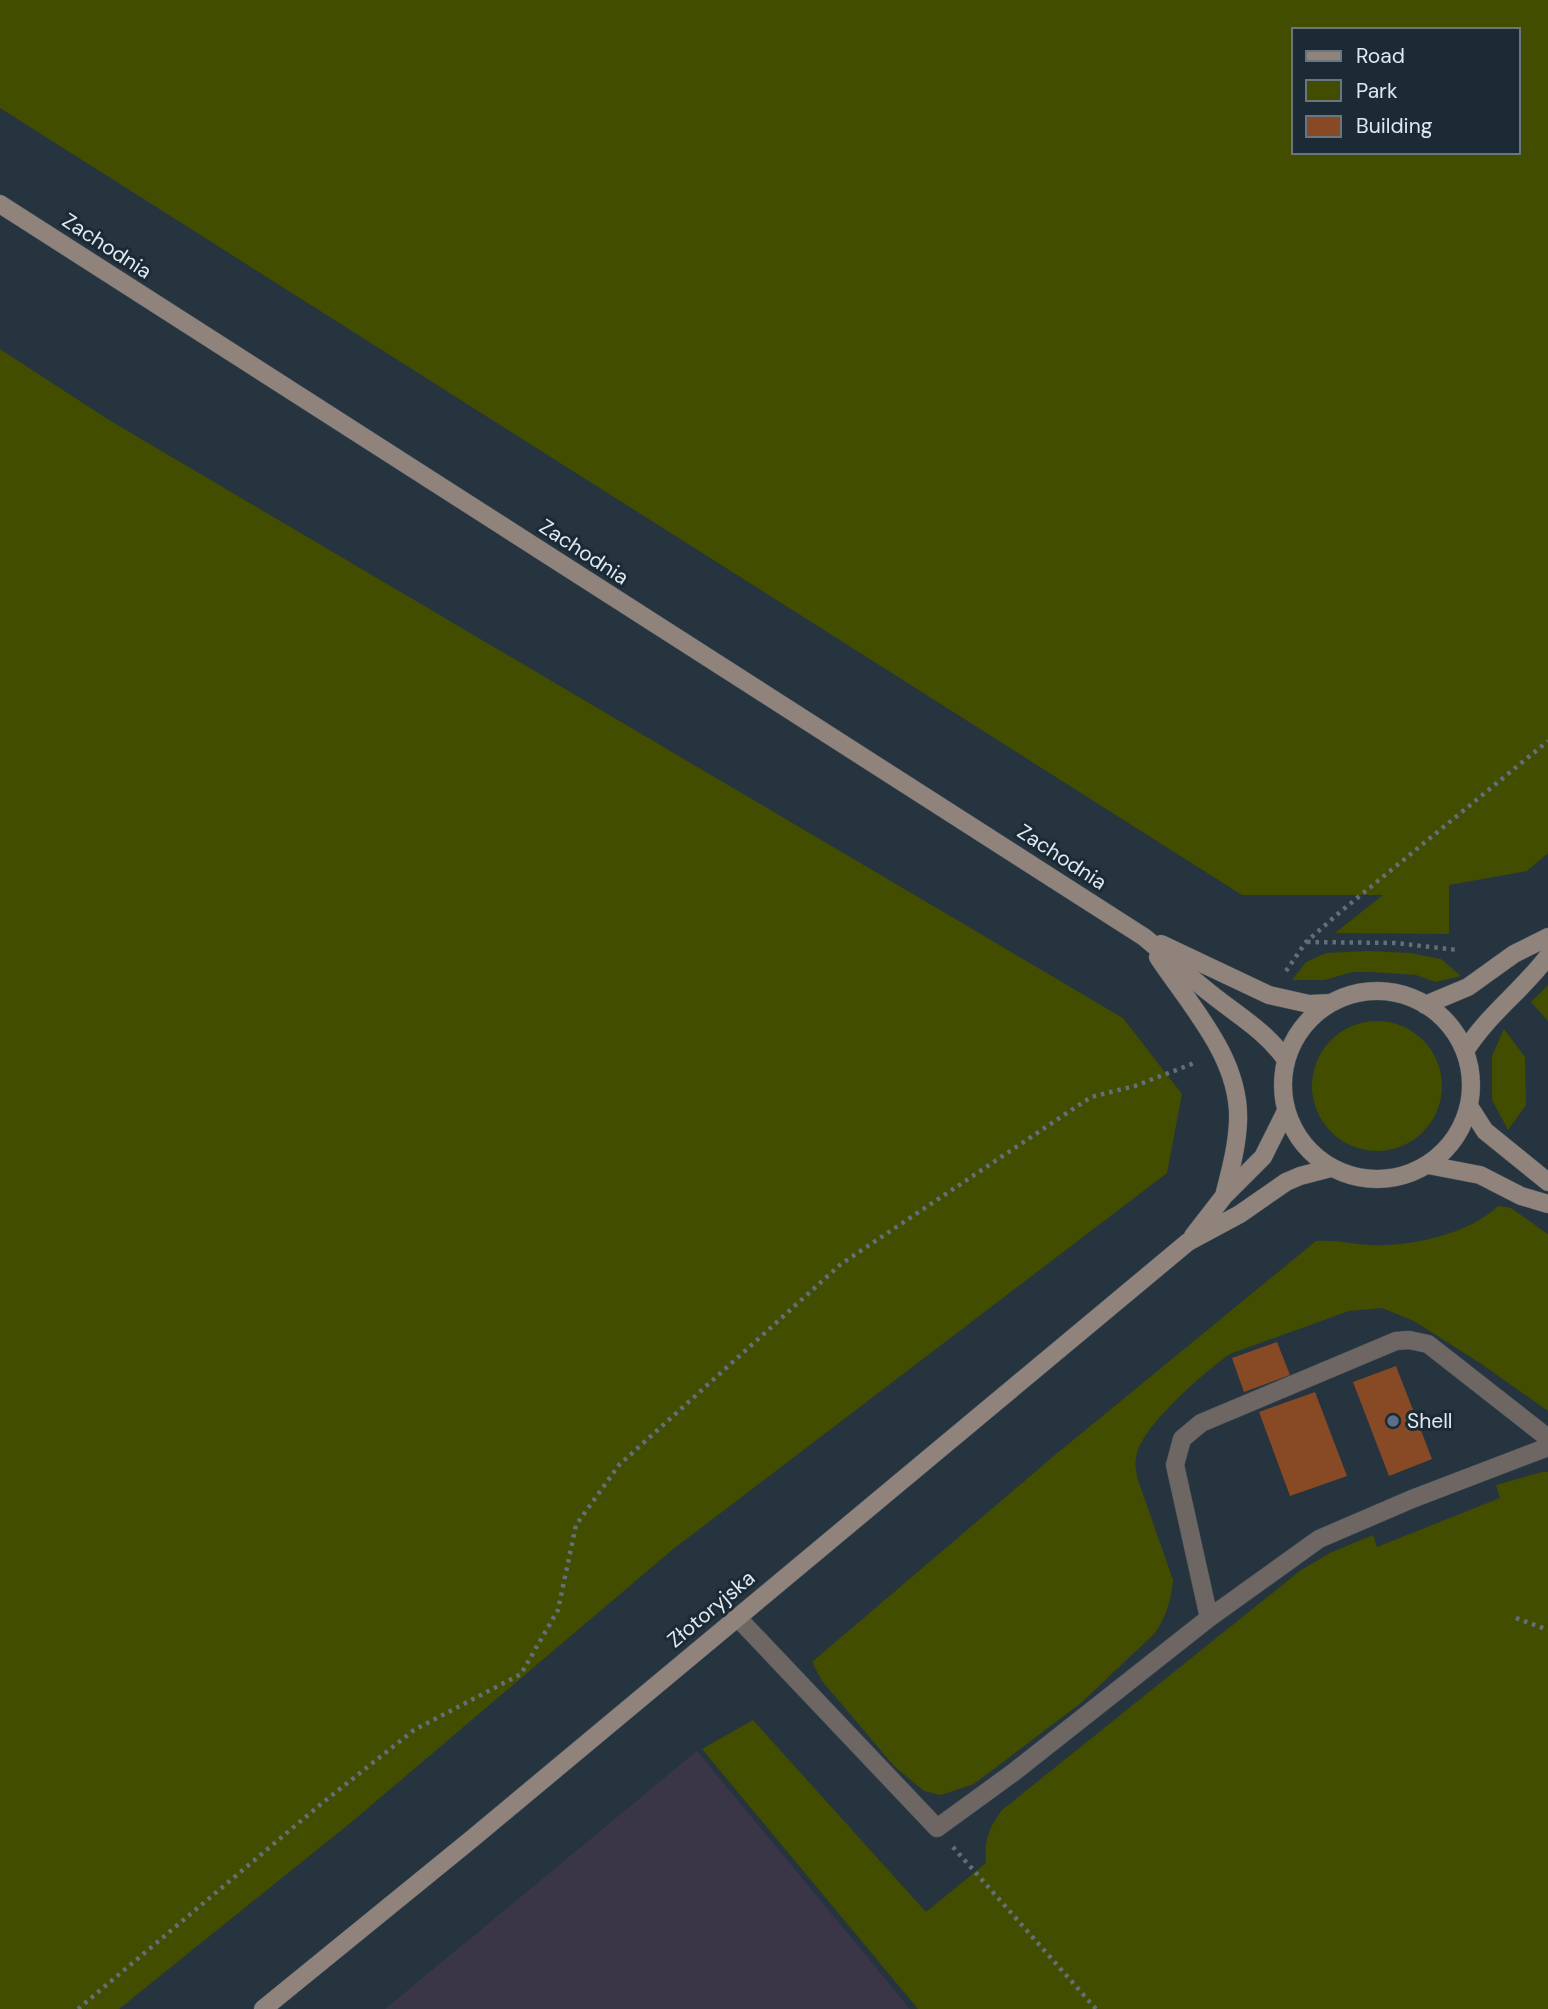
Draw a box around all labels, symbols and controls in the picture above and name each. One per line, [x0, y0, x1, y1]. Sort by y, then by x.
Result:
legend [1292, 28, 1520, 154]
text: Road [1356, 42, 1405, 70]
text: Park [1356, 77, 1398, 105]
text: Building [1356, 112, 1433, 140]
street label: Zachodnia [57, 207, 157, 285]
street label: Zachodnia [534, 513, 634, 591]
street label: Zachodnia [1012, 818, 1112, 896]
place label: Shell [1407, 1407, 1453, 1435]
marker: Shell [1385, 1413, 1401, 1429]
street label: Złotoryjska [661, 1564, 761, 1654]

